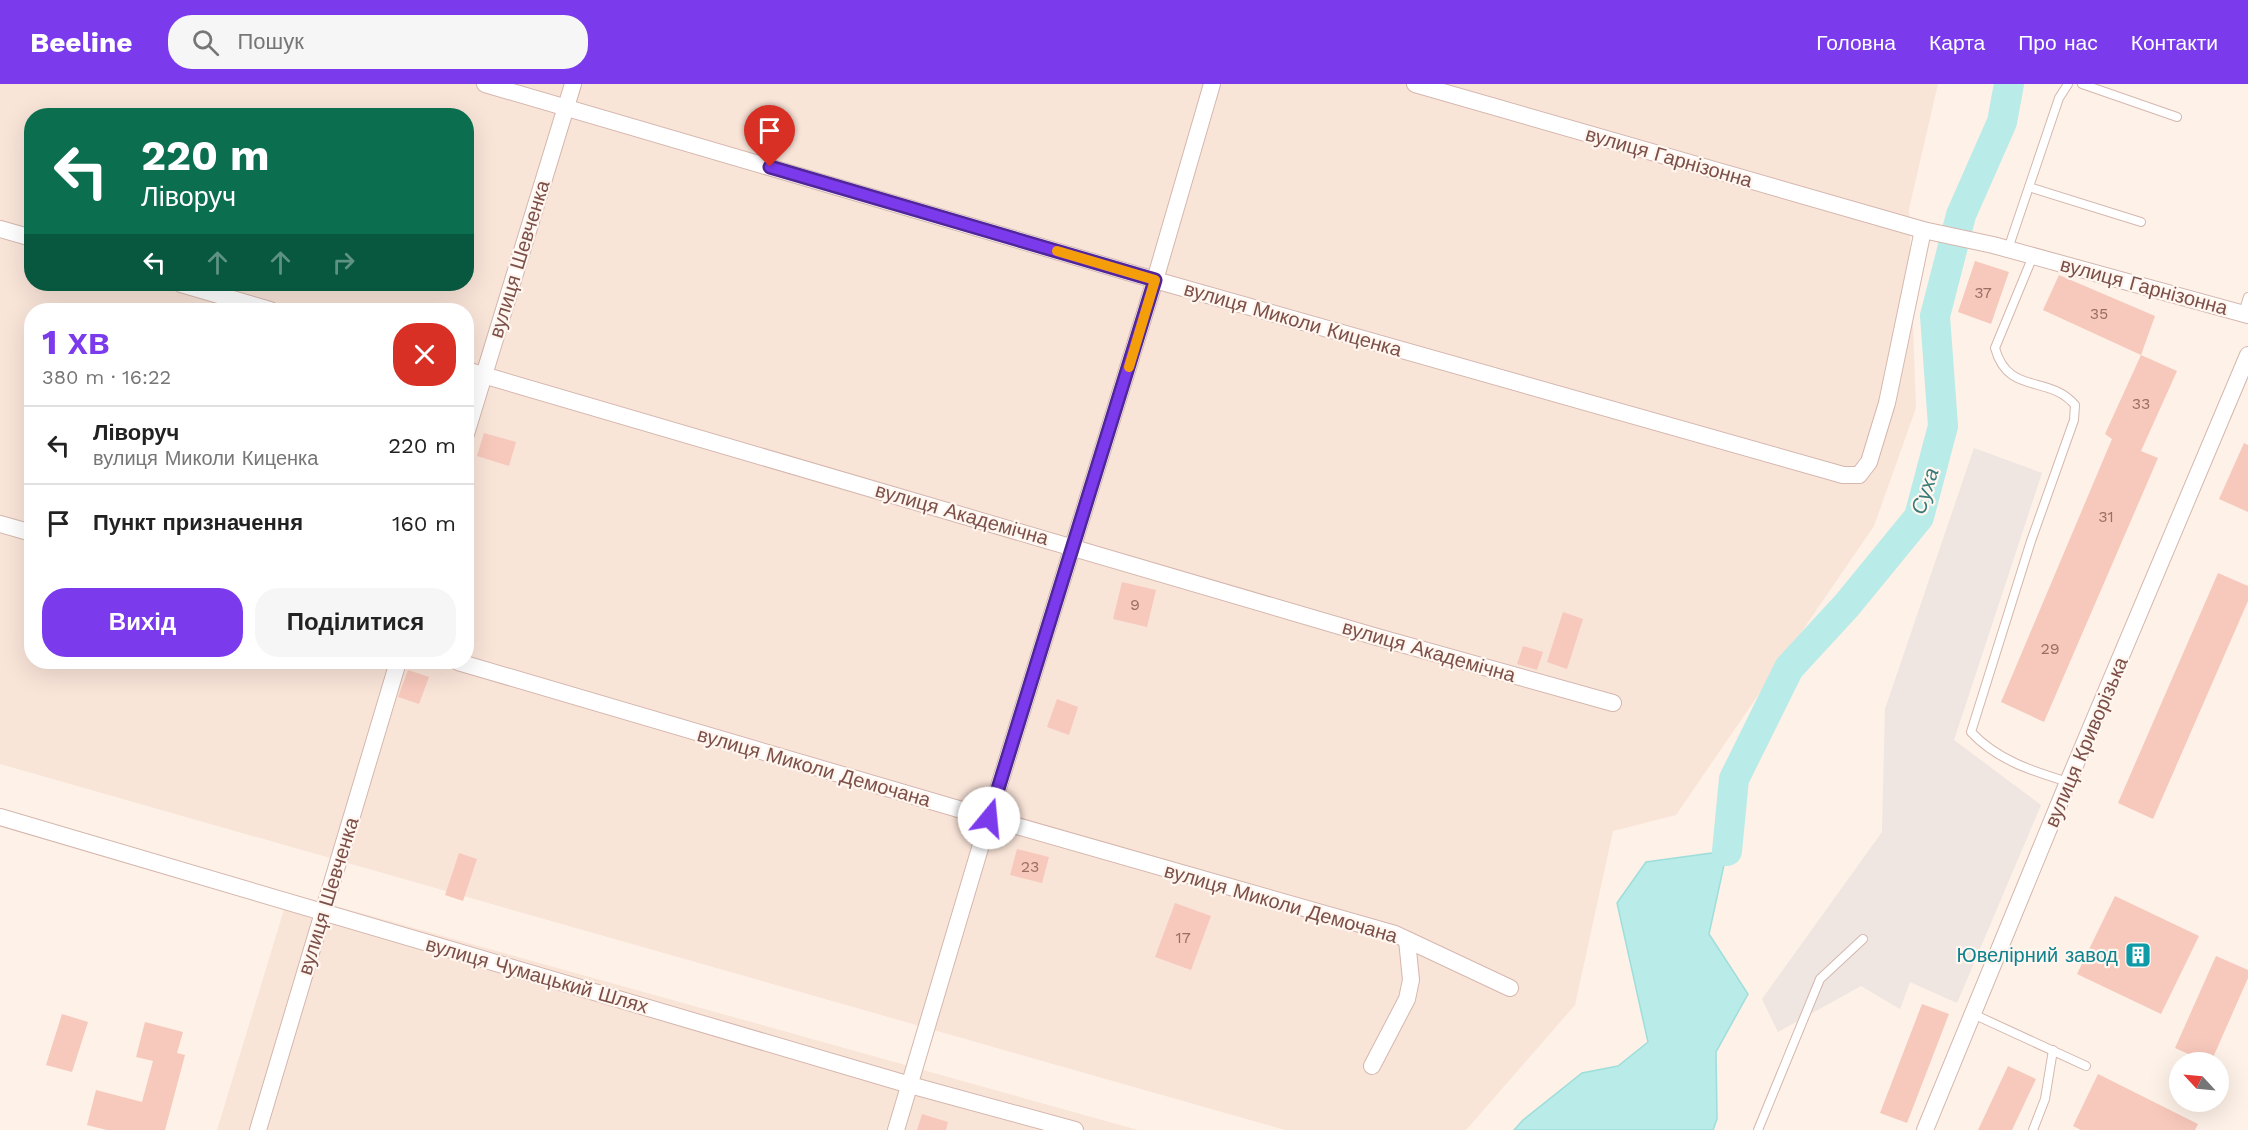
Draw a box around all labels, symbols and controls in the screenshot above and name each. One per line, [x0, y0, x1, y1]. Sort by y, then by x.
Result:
search box [168, 15, 588, 69]
text: Beeline [30, 26, 132, 59]
icon: search [189, 26, 222, 59]
text: Пошук [237, 29, 304, 54]
text: Головна [1816, 30, 1896, 55]
text: Карта [1929, 30, 1985, 55]
text: Про нас [2018, 30, 2098, 55]
text: Контакти [2131, 30, 2218, 55]
pin [744, 105, 795, 167]
icon: arrive [753, 114, 786, 147]
street label: вулиця Гарнізонна [1583, 122, 1756, 193]
text: 220 m [141, 131, 270, 180]
icon: left [42, 132, 120, 210]
street label: вулиця Шевченка [484, 176, 555, 341]
text: Ліворуч [141, 181, 236, 213]
icon: left [138, 246, 171, 279]
icon: ahead [201, 246, 234, 279]
icon: ahead [264, 246, 297, 279]
icon: right [327, 246, 360, 279]
street label: вулиця Гарнізонна [2058, 252, 2231, 320]
street label: вулиця Миколи Киценка [1181, 276, 1405, 362]
house number: 37 [1974, 283, 1992, 302]
house number: 35 [2090, 304, 2108, 323]
text: 1 хв [42, 321, 110, 363]
button: close [393, 323, 456, 386]
text: 380 m · 16:22 [42, 365, 171, 389]
house number: 33 [2132, 394, 2150, 413]
text: Ліворуч [93, 420, 179, 445]
icon: left [42, 429, 75, 462]
text: 220 m [388, 433, 456, 458]
text: вулиця Миколи Киценка [93, 446, 318, 470]
water label: Суха [1905, 464, 1944, 517]
street label: вулиця Академічна [873, 478, 1052, 550]
icon: arrive [42, 507, 75, 540]
house number: 31 [2098, 507, 2114, 526]
text: Пункт призначення [93, 510, 303, 535]
text: 160 m [392, 511, 456, 536]
button: Вихід [42, 588, 243, 657]
button: Поділитися [255, 588, 456, 657]
house number: 9 [1130, 595, 1140, 614]
street label: вулиця Академічна [1340, 615, 1519, 687]
house number: 29 [2040, 639, 2060, 658]
street label: вулиця Криворізька [2039, 652, 2133, 831]
street label: вулиця Миколи Демочана [695, 722, 934, 812]
position arrow [957, 786, 1021, 850]
street label: вулиця Шевченка [293, 813, 364, 978]
house number: 23 [1021, 857, 1039, 876]
street label: вулиця Миколи Демочана [1162, 858, 1401, 948]
house number: 17 [1175, 928, 1191, 947]
street label: вулиця Чумацький Шлях [423, 932, 651, 1018]
building icon: Ювелірний завод [2123, 940, 2153, 970]
place label: Ювелірний завод [1956, 943, 2118, 967]
north arrow [2169, 1052, 2229, 1112]
map controls [2169, 1052, 2229, 1112]

